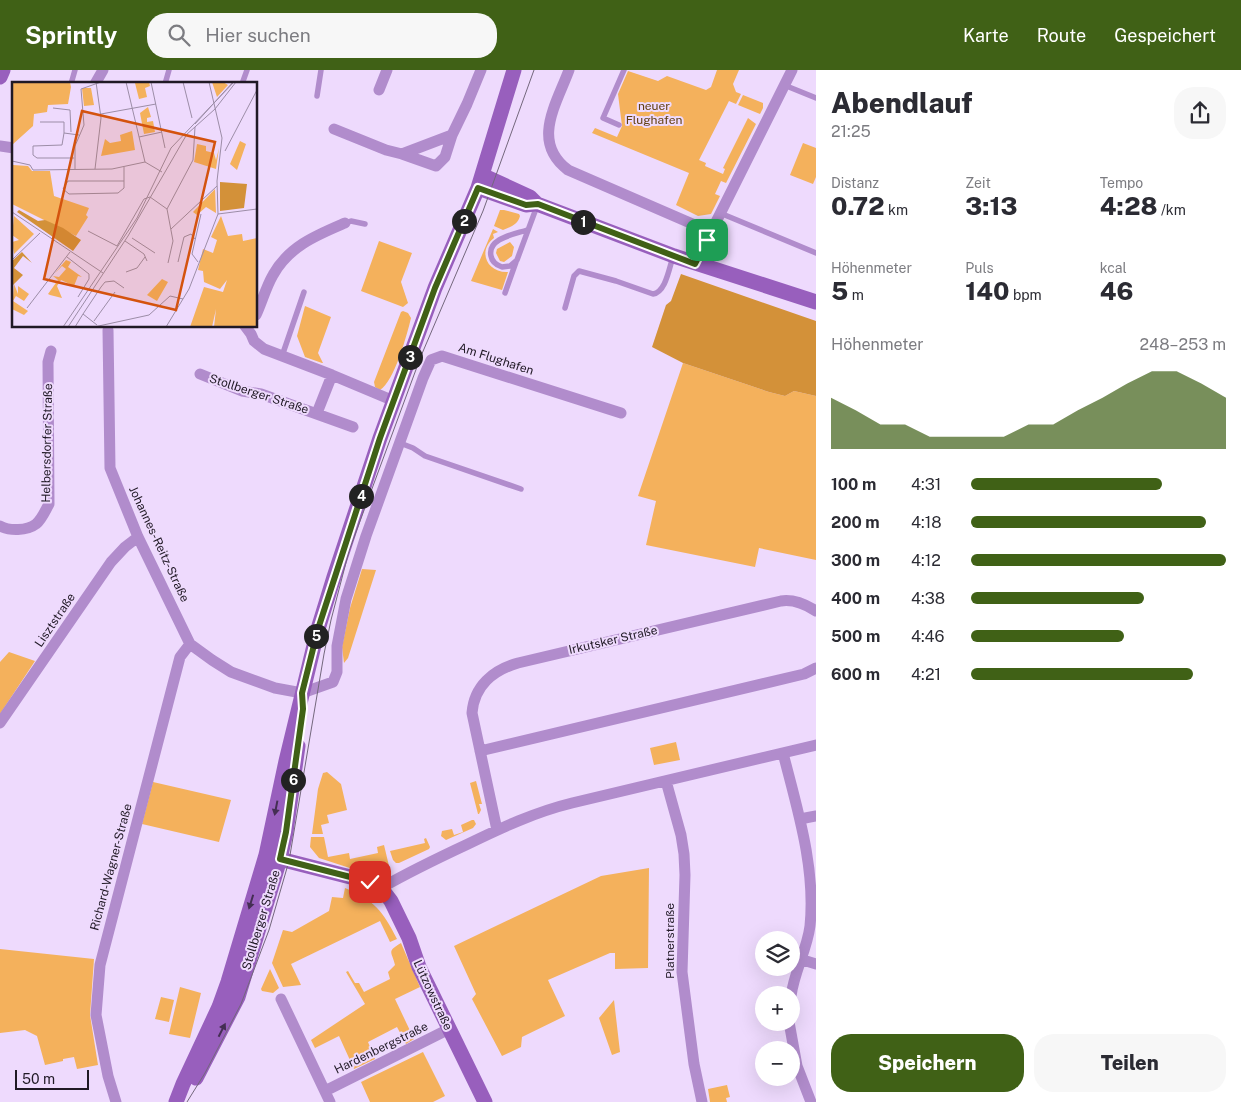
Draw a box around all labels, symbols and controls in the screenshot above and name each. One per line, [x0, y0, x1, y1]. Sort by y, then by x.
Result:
search box [147, 13, 497, 58]
text: Sprintly [25, 21, 117, 49]
icon: search [165, 21, 193, 49]
text: Hier suchen [205, 24, 311, 46]
text: Karte [963, 25, 1009, 46]
text: Route [1037, 25, 1086, 46]
text: Gespeichert [1114, 25, 1216, 46]
inset map [12, 82, 258, 328]
text: Abendlauf [831, 86, 972, 119]
button: share [1174, 87, 1226, 139]
park label: neuer Flughafen [626, 99, 682, 127]
text: 21:25 [831, 122, 871, 141]
text: Distanz [831, 175, 879, 191]
text: Zeit [965, 175, 991, 191]
text: Tempo [1100, 175, 1143, 191]
text: 0.72 [831, 191, 885, 221]
text: 3:13 [965, 191, 1018, 221]
text: 4:28 [1100, 191, 1157, 221]
text: km [885, 202, 908, 218]
text: /km [1157, 202, 1186, 218]
pin: 2 [452, 208, 476, 234]
pin: 1 [570, 210, 596, 234]
text: 2 [460, 213, 469, 229]
text: 1 [581, 214, 587, 230]
pin [686, 219, 728, 261]
icon: arrive [693, 226, 721, 254]
text: Höhenmeter [831, 260, 912, 276]
text: Puls [965, 260, 994, 276]
text: kcal [1100, 260, 1127, 276]
text: 5 [831, 276, 848, 306]
text: 140 [965, 276, 1010, 306]
text: 46 [1100, 276, 1133, 306]
text: m [848, 287, 864, 303]
text: bpm [1010, 287, 1042, 303]
text: Höhenmeter [831, 335, 924, 354]
text: 248–253 m [1140, 335, 1226, 354]
street label: Am Flughafen [456, 340, 536, 378]
pin: 3 [398, 344, 422, 370]
text: 3 [406, 349, 415, 365]
street label: Stollberger Straße [208, 371, 311, 417]
street label: Helbersdorfer Straße [39, 383, 55, 503]
text: 100 m [831, 475, 876, 494]
text: 4:31 [911, 475, 941, 494]
street label: Johannes-Reitz-Straße [126, 484, 192, 604]
pin: 4 [348, 484, 374, 508]
text: 4 [357, 488, 366, 504]
text: 200 m [831, 513, 880, 532]
text: 4:18 [911, 513, 942, 532]
text: 300 m [831, 551, 880, 570]
text: 4:12 [911, 551, 941, 570]
text: 400 m [831, 589, 880, 608]
text: 4:38 [911, 589, 945, 608]
street label: Lisztstraße [32, 590, 78, 650]
street label: Irkutsker Straße [567, 623, 659, 657]
pin: 5 [304, 624, 328, 648]
text: 500 m [831, 627, 880, 646]
text: 4:46 [911, 627, 945, 646]
text: 5 [312, 628, 321, 644]
text: 600 m [831, 665, 880, 684]
text: 4:21 [911, 665, 941, 684]
pin: 6 [280, 768, 306, 792]
text: 6 [289, 772, 298, 788]
one-way arrow [272, 801, 280, 817]
street label: Richard-Wagner-Straße [87, 802, 135, 932]
pin [349, 861, 391, 903]
street label: Stollberger Straße [239, 868, 283, 972]
icon: check [356, 868, 384, 896]
one-way arrow [247, 894, 255, 909]
street label: Platnerstraße [663, 903, 677, 979]
map controls [755, 931, 800, 1086]
button: layers [755, 931, 800, 976]
street label: Lützowstraße [411, 958, 455, 1032]
button: + [755, 986, 800, 1031]
street label: Hardenbergstraße [332, 1019, 430, 1077]
one-way arrow [218, 1023, 226, 1037]
button: Speichern [831, 1034, 1024, 1092]
button: Teilen [1034, 1034, 1226, 1092]
button: − [755, 1041, 800, 1086]
scale bar [15, 1067, 89, 1090]
text: 50 m [22, 1071, 55, 1087]

